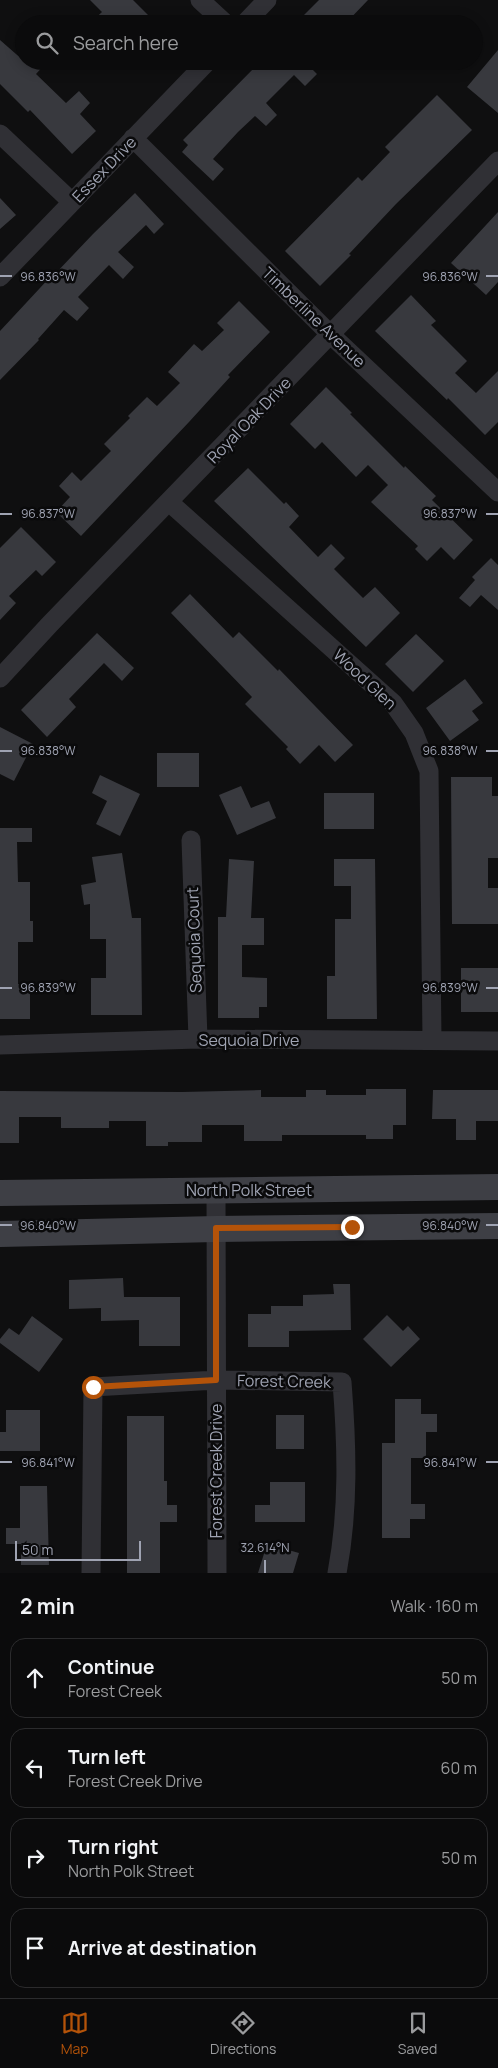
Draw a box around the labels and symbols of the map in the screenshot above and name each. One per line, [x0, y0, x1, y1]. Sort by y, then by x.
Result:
street label: Essex Drive [67, 131, 141, 207]
street label: Timberline Avenue [258, 262, 370, 372]
text: 96.836°W [20, 268, 77, 285]
text: 96.836°W [422, 268, 479, 285]
street label: Royal Oak Drive [202, 372, 296, 468]
text: 96.837°W [21, 505, 76, 522]
text: 96.837°W [423, 505, 478, 522]
street label: Wood Glen [329, 644, 401, 714]
text: 96.838°W [20, 742, 76, 759]
text: 96.838°W [422, 742, 478, 759]
street label: Sequoia Court [181, 887, 207, 993]
text: 96.839°W [20, 979, 77, 996]
text: 96.839°W [422, 979, 479, 996]
street label: Sequoia Drive [199, 1029, 299, 1051]
street label: North Polk Street [186, 1179, 312, 1201]
route end [341, 1216, 364, 1239]
text: 96.840°W [20, 1217, 77, 1234]
text: 96.840°W [422, 1217, 479, 1234]
street label: Forest Creek [237, 1369, 332, 1393]
route start [82, 1376, 105, 1399]
street label: Forest Creek Drive [205, 1404, 227, 1538]
text: 96.841°W [21, 1454, 75, 1471]
text: 96.841°W [423, 1454, 477, 1471]
scale bar [15, 1538, 141, 1561]
text: 32.614°N [240, 1539, 290, 1556]

